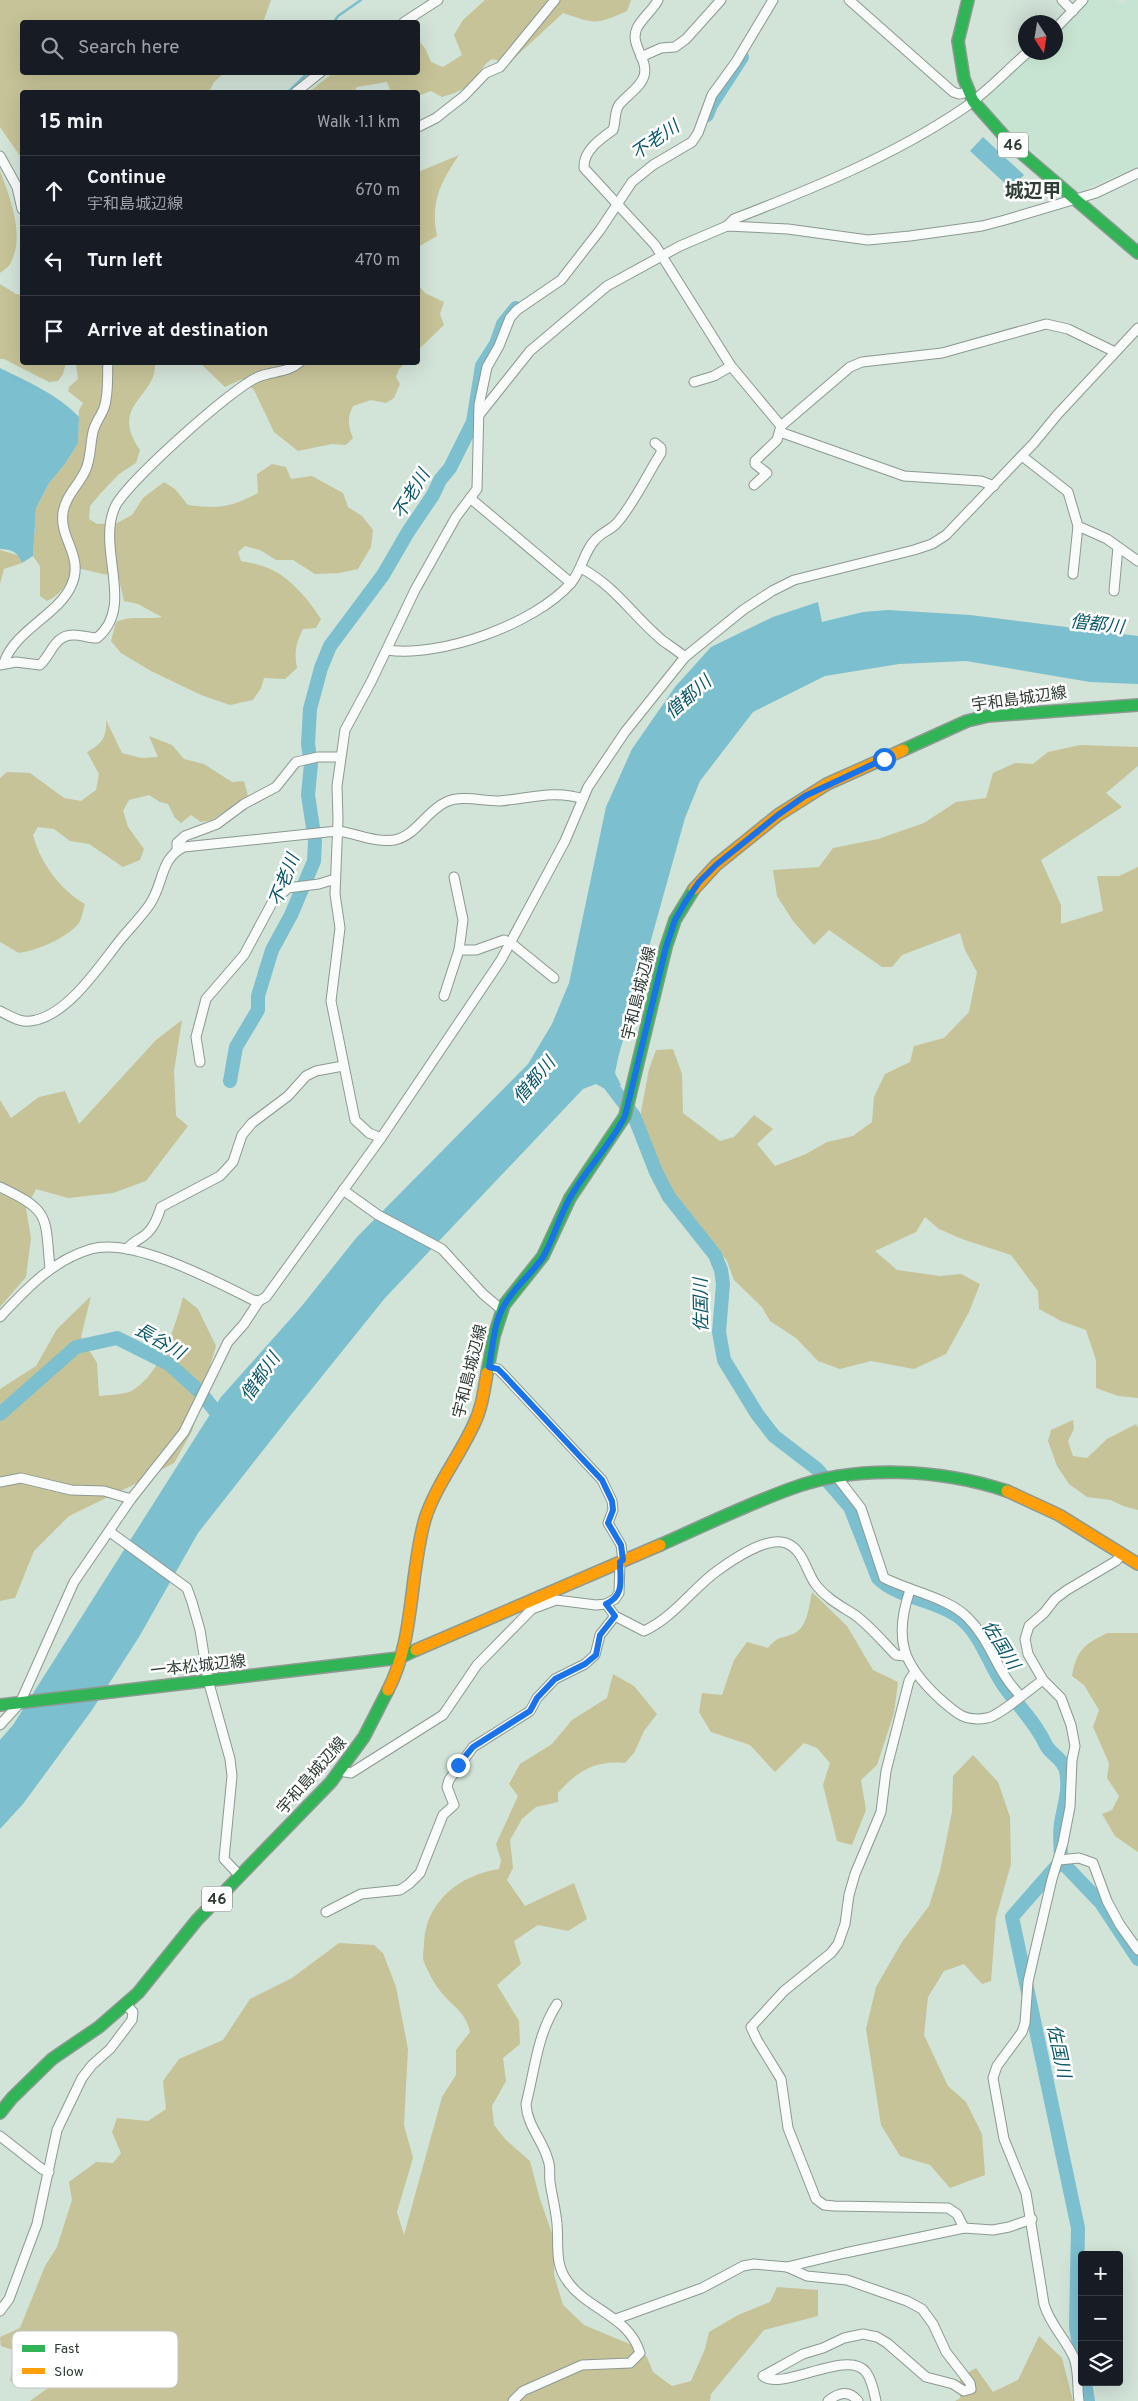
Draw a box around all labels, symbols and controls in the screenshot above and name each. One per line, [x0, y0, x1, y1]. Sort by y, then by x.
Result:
north arrow [1018, 15, 1063, 60]
search box [20, 20, 420, 75]
icon: search [38, 34, 66, 62]
text: Search here [78, 36, 180, 60]
text: 15 min [40, 109, 103, 136]
text: Walk · 1.1 km [317, 113, 400, 133]
water label: 不老川 [627, 115, 686, 166]
road number: 46 [998, 132, 1028, 158]
text: Continue [87, 166, 166, 190]
icon: ahead [40, 177, 68, 205]
district label: 城辺甲 [1004, 180, 1062, 204]
text: 670 m [355, 181, 400, 201]
text: 宇和島城辺線 [87, 195, 183, 215]
icon: left [40, 247, 68, 275]
text: Turn left [87, 249, 163, 273]
text: 470 m [355, 251, 400, 271]
icon: arrive [40, 317, 68, 345]
text: Arrive at destination [87, 319, 268, 343]
water label: 不老川 [389, 464, 437, 524]
water label: 僧都川 [1069, 611, 1127, 640]
water label: 僧都川 [661, 670, 718, 725]
street label: 宇和島城辺線 [970, 683, 1068, 717]
route start [873, 748, 896, 771]
water label: 不老川 [265, 849, 307, 910]
street label: 宇和島城辺線 [619, 944, 661, 1042]
water label: 僧都川 [509, 1051, 563, 1109]
water label: 佐国川 [690, 1276, 714, 1332]
water label: 長谷川 [130, 1319, 190, 1367]
street label: 宇和島城辺線 [450, 1322, 492, 1420]
water label: 僧都川 [236, 1348, 287, 1407]
water label: 佐国川 [976, 1617, 1025, 1676]
street label: 一本松城辺線 [149, 1652, 247, 1682]
street label: 宇和島城辺線 [273, 1734, 352, 1819]
route end [447, 1754, 470, 1777]
road number: 46 [202, 1886, 232, 1912]
water label: 佐国川 [1041, 2023, 1075, 2082]
map controls [1078, 2251, 1123, 2386]
button: + [1078, 2251, 1123, 2296]
button: − [1078, 2296, 1123, 2341]
legend [12, 2331, 178, 2388]
text: Fast [54, 2341, 80, 2358]
button: layers [1078, 2341, 1123, 2386]
text: Slow [54, 2364, 84, 2381]

